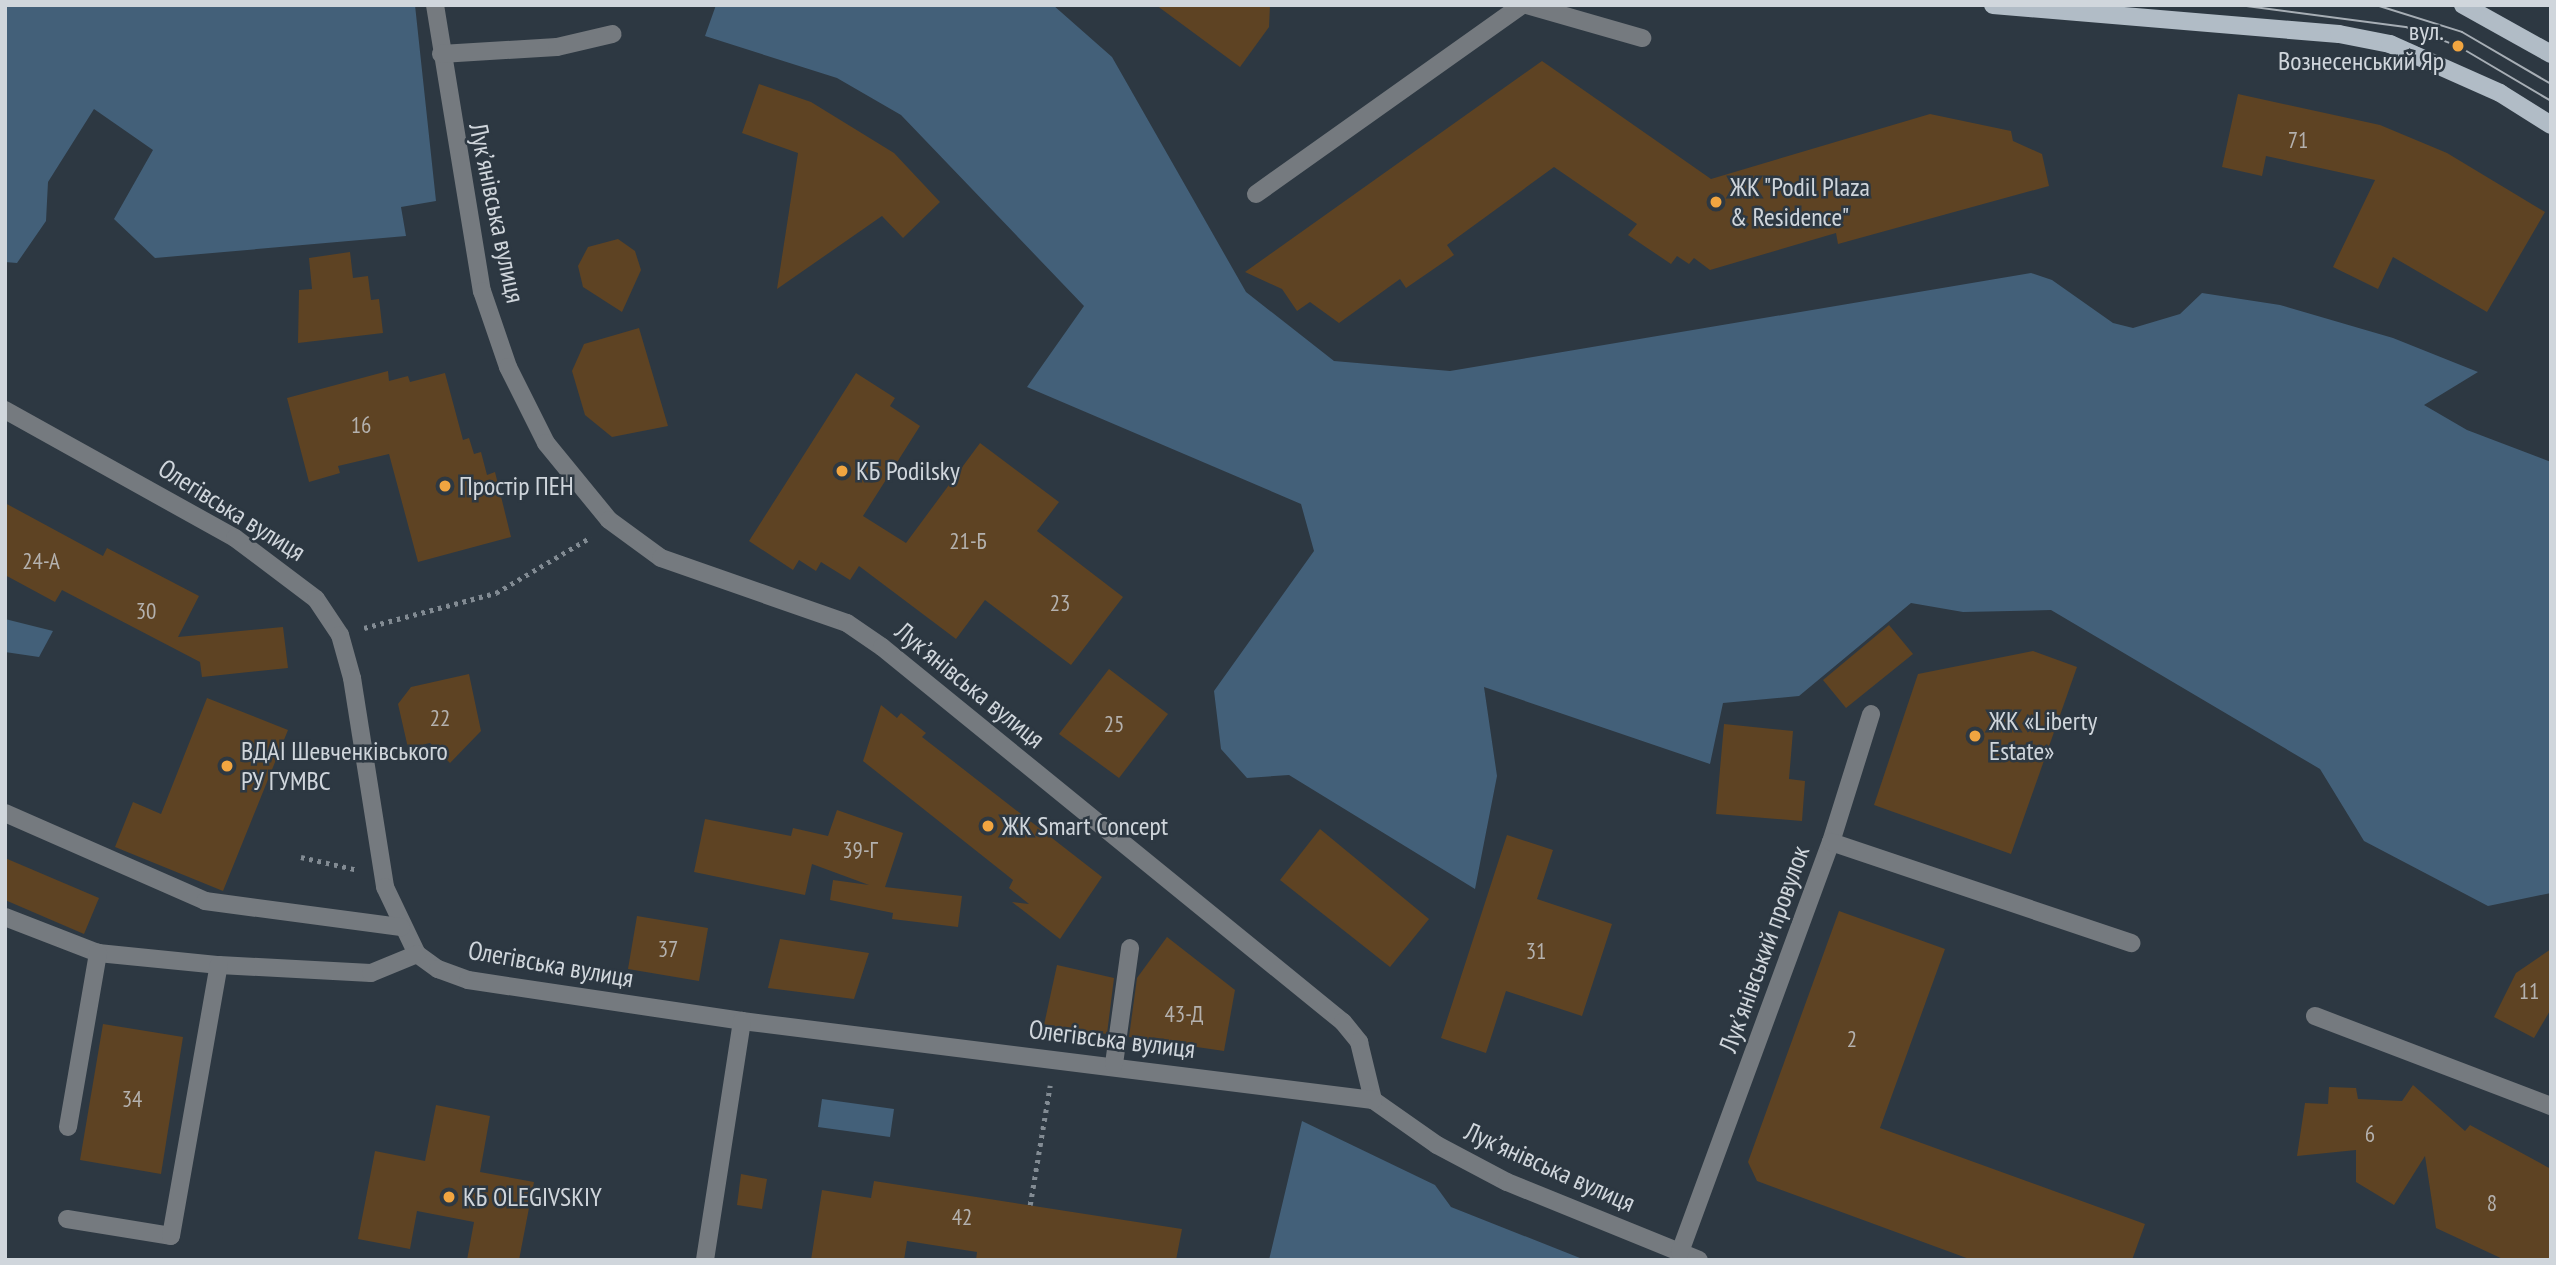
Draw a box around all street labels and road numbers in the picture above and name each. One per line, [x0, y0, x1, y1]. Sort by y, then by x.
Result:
street label: Лукʼянівська вулиця [463, 120, 531, 306]
street label: Олегівська вулиця [153, 452, 311, 568]
street label: Лукʼянівська вулиця [889, 615, 1051, 755]
street label: Лукʼянівський провулок [1712, 841, 1816, 1057]
street label: Олегівська вулиця [466, 934, 636, 994]
street label: Олегівська вулиця [1027, 1013, 1197, 1065]
street label: Лукʼянівська вулиця [1460, 1116, 1640, 1218]

